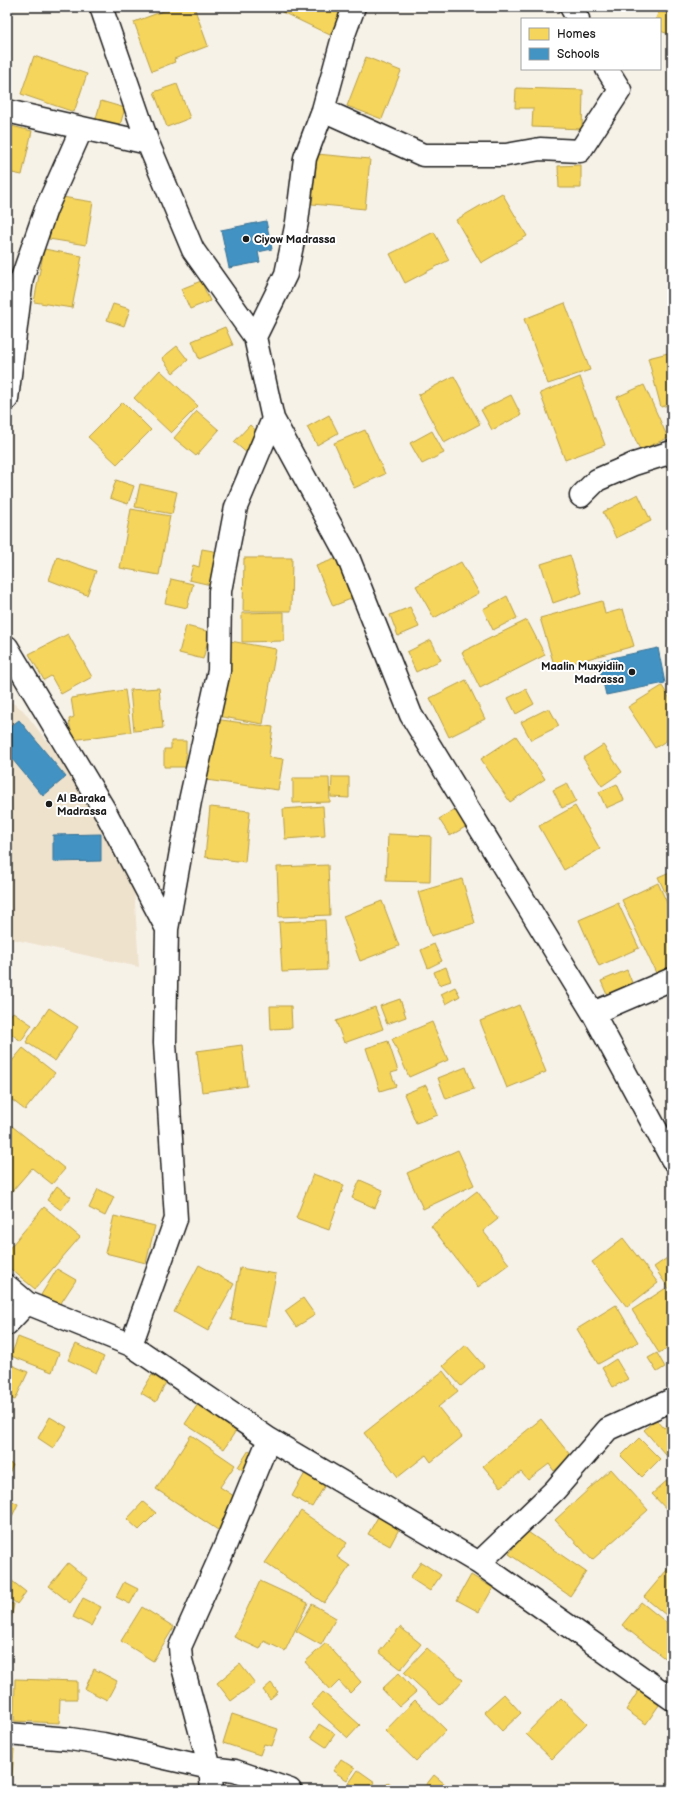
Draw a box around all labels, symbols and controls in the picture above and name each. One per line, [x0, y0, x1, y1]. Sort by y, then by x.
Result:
legend [521, 18, 661, 70]
text: Homes [557, 27, 596, 42]
text: Schools [557, 47, 600, 62]
place label: Ciyow Madrassa [254, 233, 336, 246]
marker: Ciyow Madrassa [241, 234, 251, 244]
place label: Maalin Muxyidiin Madrassa [541, 660, 624, 686]
marker: Maalin Muxyidiin Madrassa [627, 667, 637, 677]
place label: Al Baraka Madrassa [56, 792, 107, 818]
marker: Al Baraka Madrassa [44, 799, 54, 809]

